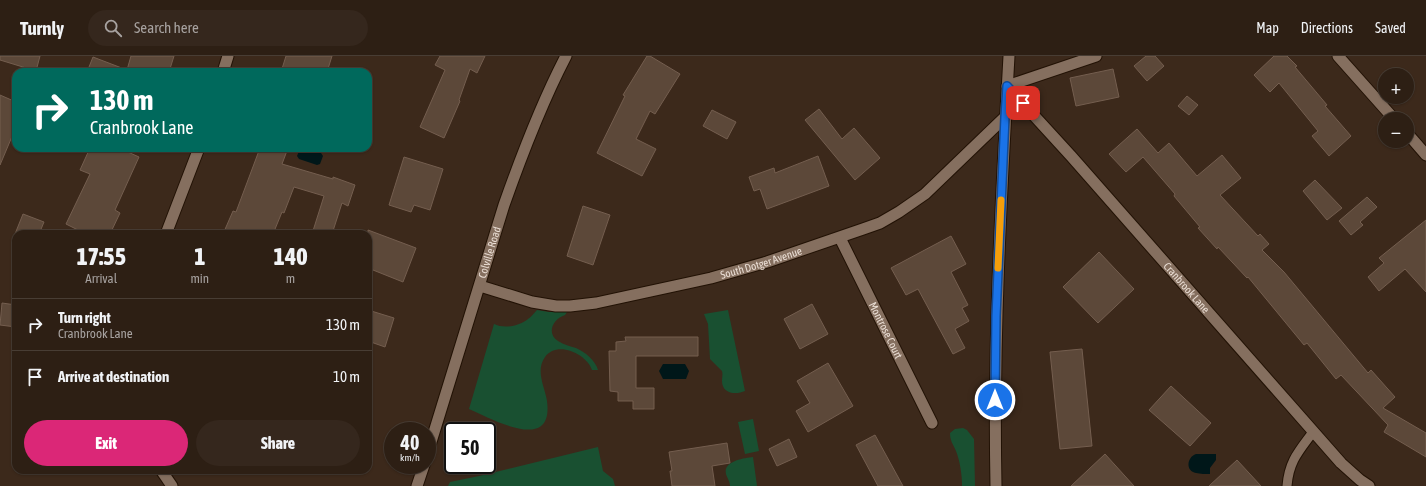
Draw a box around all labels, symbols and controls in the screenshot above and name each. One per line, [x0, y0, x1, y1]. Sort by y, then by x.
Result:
search box [88, 10, 368, 46]
text: Turnly [20, 17, 64, 39]
icon: search [102, 17, 124, 39]
text: Search here [134, 19, 199, 36]
text: Map [1256, 20, 1279, 36]
text: Directions [1301, 20, 1353, 36]
text: Saved [1375, 20, 1406, 36]
map controls [1378, 68, 1414, 148]
button: + [1378, 68, 1414, 104]
icon: right [24, 84, 76, 136]
text: 130 m [90, 84, 153, 116]
pin [1006, 86, 1040, 120]
icon: arrive [1012, 92, 1034, 114]
button: − [1378, 112, 1414, 148]
text: Cranbrook Lane [90, 117, 194, 138]
street label: Colville Road [476, 225, 503, 280]
text: 17:55 [77, 243, 126, 270]
text: 1 [194, 243, 205, 270]
text: 140 [274, 243, 307, 270]
street label: South Dotger Avenue [719, 244, 803, 281]
street label: Cranbrook Lane [1161, 260, 1212, 315]
text: Arrival [85, 271, 117, 286]
text: min [190, 271, 209, 286]
text: m [286, 271, 295, 286]
street label: Montrose Court [867, 300, 905, 361]
text: Turn right [58, 309, 111, 326]
icon: right [24, 314, 46, 336]
text: 130 m [326, 316, 360, 333]
text: Cranbrook Lane [58, 326, 133, 341]
icon: arrive [24, 366, 46, 388]
text: Arrive at destination [58, 368, 169, 385]
text: 10 m [333, 368, 360, 385]
position arrow [974, 379, 1016, 421]
button: Exit [24, 420, 188, 466]
button: Share [196, 420, 360, 466]
speed limit sign: 50 [444, 422, 496, 474]
text: 40 [401, 431, 419, 454]
text: km/h [400, 452, 420, 463]

